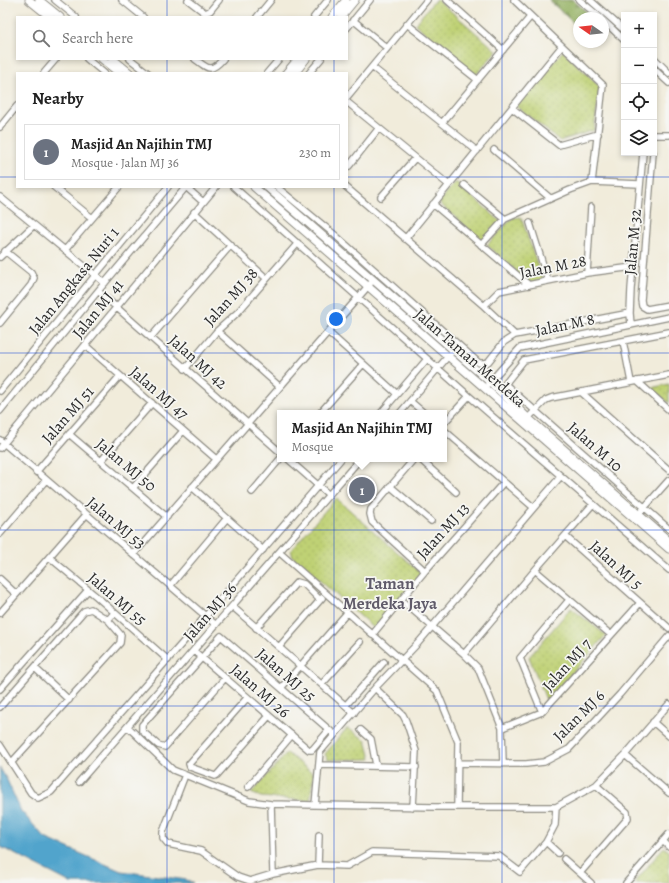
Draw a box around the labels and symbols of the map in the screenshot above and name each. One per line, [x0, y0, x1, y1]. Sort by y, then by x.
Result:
north arrow [573, 12, 609, 48]
street label: Jalan M 32 [619, 208, 647, 276]
street label: Jalan Angkasa Nuri 1 [24, 222, 125, 340]
street label: Jalan M 28 [518, 250, 588, 284]
street label: Jalan MJ 38 [199, 263, 263, 331]
street label: Jalan MJ 41 [67, 274, 129, 343]
street label: Jalan Taman Merdeka [410, 304, 531, 413]
street label: Jalan M 8 [533, 308, 597, 342]
your location [326, 309, 346, 329]
street label: Jalan MJ 42 [164, 330, 233, 395]
street label: Jalan MJ 47 [125, 361, 193, 425]
street label: Jalan MJ 51 [37, 381, 100, 449]
street label: Jalan M 10 [563, 417, 627, 477]
street label: Jalan MJ 50 [91, 433, 161, 497]
pin: 1 [349, 475, 375, 505]
street label: Jalan MJ 53 [82, 492, 150, 554]
street label: Jalan MJ 13 [412, 498, 474, 564]
street label: Jalan MJ 5 [585, 535, 647, 595]
street label: Jalan MJ 55 [83, 567, 151, 631]
district label: Taman Merdeka Jaya [343, 572, 438, 615]
street label: Jalan MJ 36 [178, 578, 242, 646]
street label: Jalan MJ 7 [537, 634, 597, 696]
street label: Jalan MJ 25 [252, 643, 320, 707]
street label: Jalan MJ 26 [225, 659, 295, 723]
street label: Jalan MJ 6 [548, 685, 610, 747]

